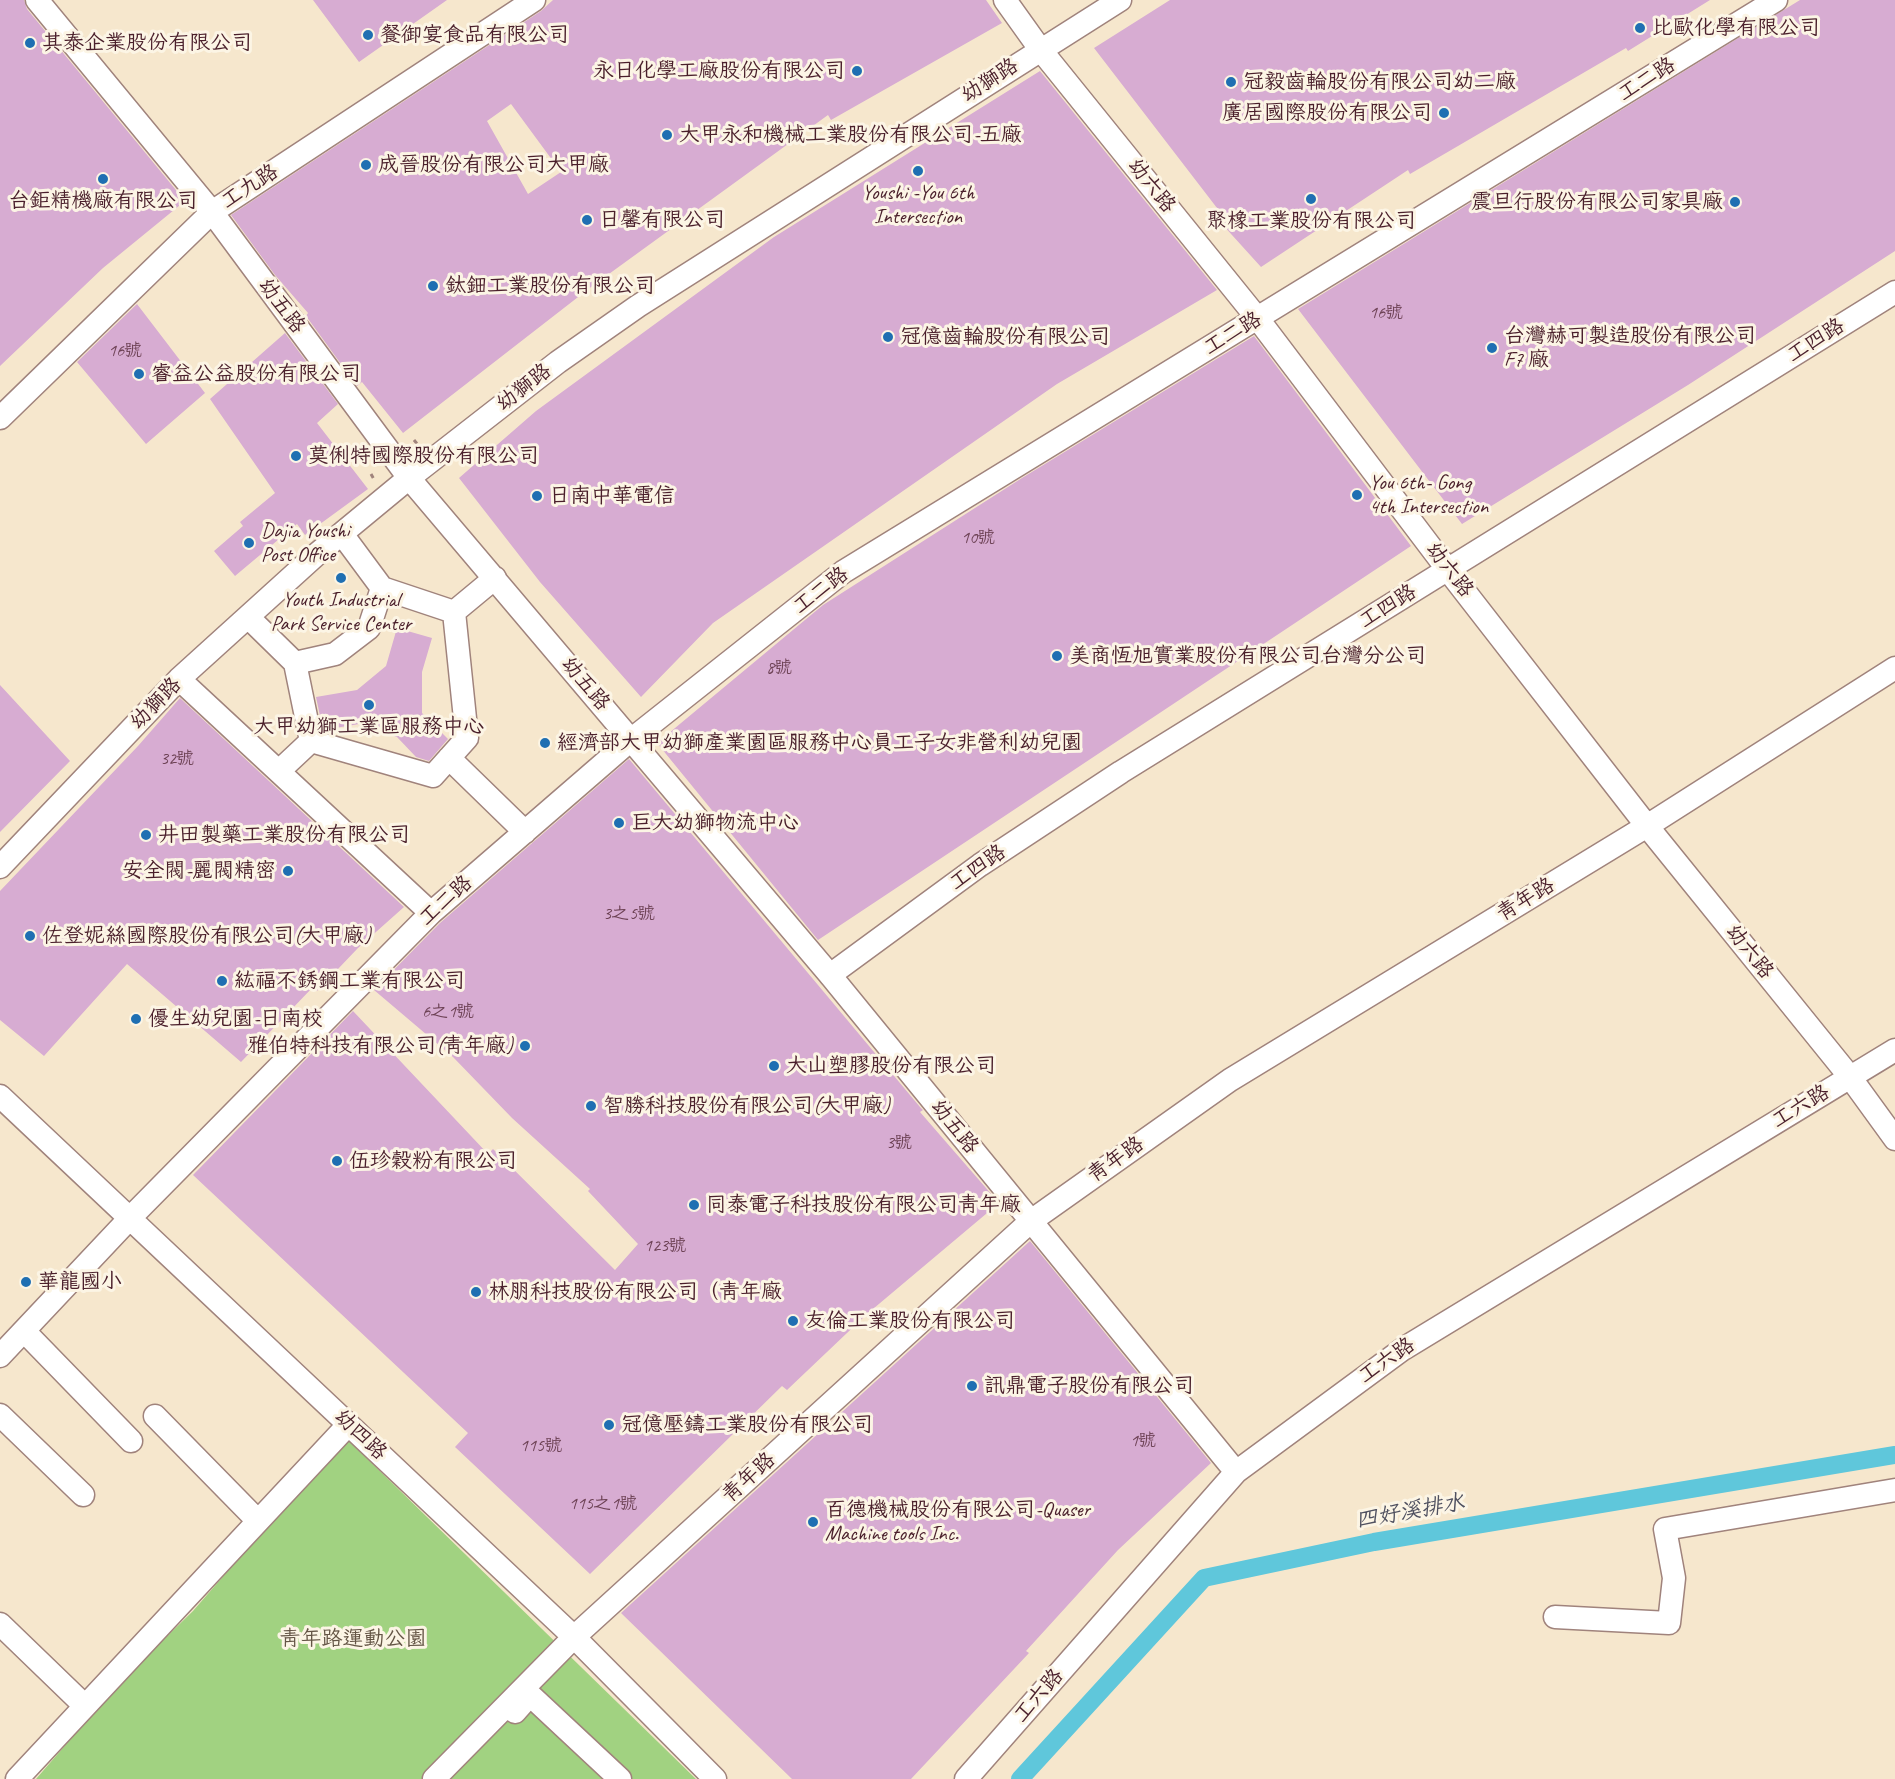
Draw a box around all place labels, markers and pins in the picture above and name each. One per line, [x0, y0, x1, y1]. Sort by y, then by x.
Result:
place label: 比歐化學有限公司 [1652, 15, 1820, 41]
marker: 比歐化學有限公司 [1633, 21, 1647, 35]
place label: 餐御宴食品有限公司 [380, 22, 569, 48]
marker: 餐御宴食品有限公司 [361, 28, 375, 42]
place label: 其泰企業股份有限公司 [42, 30, 252, 56]
marker: 其泰企業股份有限公司 [23, 36, 37, 50]
place label: 永日化學工廠股份有限公司 [593, 58, 845, 84]
marker: 永日化學工廠股份有限公司 [850, 64, 864, 78]
place label: 冠毅齒輪股份有限公司幼二廠 [1243, 69, 1516, 95]
marker: 冠毅齒輪股份有限公司幼二廠 [1224, 75, 1238, 89]
place label: 廣居國際股份有限公司 [1222, 100, 1432, 126]
marker: 廣居國際股份有限公司 [1437, 106, 1451, 120]
place label: 大甲永和機械工業股份有限公司-五廠 [679, 122, 1022, 148]
marker: 大甲永和機械工業股份有限公司-五廠 [660, 128, 674, 142]
place label: 成晉股份有限公司大甲廠 [378, 152, 609, 178]
marker: 成晉股份有限公司大甲廠 [359, 158, 373, 172]
marker: Youshi -You 6th Intersection [911, 164, 925, 178]
marker: 台鉅精機廠有限公司 [96, 172, 110, 186]
place label: Youshi -You 6th Intersection [862, 180, 974, 230]
place label: 台鉅精機廠有限公司 [9, 188, 197, 214]
place label: 震旦行股份有限公司家具廠 [1471, 189, 1723, 215]
marker: 聚橡工業股份有限公司 [1304, 192, 1318, 206]
marker: 震旦行股份有限公司家具廠 [1728, 195, 1742, 209]
place label: 日馨有限公司 [599, 207, 725, 233]
place label: 聚橡工業股份有限公司 [1206, 208, 1416, 234]
marker: 日馨有限公司 [580, 213, 594, 227]
place label: 鈦鈿工業股份有限公司 [445, 273, 655, 299]
marker: 鈦鈿工業股份有限公司 [426, 279, 440, 293]
place label: 台灣赫可製造股份有限公司 F7 廠 [1504, 323, 1756, 373]
place label: 冠億齒輪股份有限公司 [900, 324, 1110, 350]
marker: 冠億齒輪股份有限公司 [881, 330, 895, 344]
marker: 台灣赫可製造股份有限公司 F7 廠 [1485, 341, 1499, 355]
place label: 睿益公益股份有限公司 [151, 361, 361, 387]
marker: 睿益公益股份有限公司 [132, 367, 146, 381]
place label: 莫俐特國際股份有限公司 [308, 443, 539, 469]
marker: 莫俐特國際股份有限公司 [289, 449, 303, 463]
place label: You 6th- Gong 4th Intersection [1369, 470, 1488, 520]
place label: 日南中華電信 [549, 483, 675, 509]
marker: You 6th- Gong 4th Intersection [1350, 488, 1364, 502]
marker: 日南中華電信 [530, 489, 544, 503]
place label: Dajia Youshi Post Office [261, 518, 349, 568]
marker: Dajia Youshi Post Office [242, 536, 256, 550]
marker: Youth Industrial Park Service Center [334, 571, 348, 585]
place label: Youth Industrial Park Service Center [271, 587, 411, 637]
place label: 美商恆旭實業股份有限公司台灣分公司 [1069, 643, 1426, 669]
marker: 美商恆旭實業股份有限公司台灣分公司 [1050, 649, 1064, 663]
marker: 大甲幼獅工業區服務中心 [362, 698, 376, 712]
place label: 大甲幼獅工業區服務中心 [254, 714, 484, 740]
place label: 經濟部大甲幼獅產業園區服務中心員工子女非營利幼兒園 [557, 730, 1082, 756]
marker: 經濟部大甲幼獅產業園區服務中心員工子女非營利幼兒園 [538, 736, 552, 750]
place label: 巨大幼獅物流中心 [631, 810, 799, 836]
marker: 巨大幼獅物流中心 [612, 816, 626, 830]
place label: 井田製藥工業股份有限公司 [158, 822, 410, 848]
marker: 井田製藥工業股份有限公司 [139, 828, 153, 842]
place label: 安全閥-麗閥精密 [122, 858, 276, 884]
marker: 安全閥-麗閥精密 [281, 864, 295, 878]
place label: 佐登妮絲國際股份有限公司(大甲廠) [42, 923, 371, 949]
marker: 佐登妮絲國際股份有限公司(大甲廠) [23, 929, 37, 943]
place label: 紘福不銹鋼工業有限公司 [234, 968, 465, 994]
marker: 紘福不銹鋼工業有限公司 [215, 974, 229, 988]
place label: 優生幼兒園-日南校 [148, 1006, 323, 1032]
marker: 優生幼兒園-日南校 [129, 1012, 143, 1026]
place label: 雅伯特科技有限公司(青年廠) [247, 1033, 513, 1059]
marker: 雅伯特科技有限公司(青年廠) [518, 1039, 532, 1053]
place label: 大山塑膠股份有限公司 [786, 1053, 996, 1079]
marker: 大山塑膠股份有限公司 [767, 1059, 781, 1073]
place label: 智勝科技股份有限公司(大甲廠) [603, 1093, 890, 1119]
marker: 智勝科技股份有限公司(大甲廠) [584, 1099, 598, 1113]
place label: 伍珍穀粉有限公司 [349, 1148, 517, 1174]
marker: 伍珍穀粉有限公司 [330, 1154, 344, 1168]
place label: 同泰電子科技股份有限公司青年廠 [706, 1192, 1021, 1218]
marker: 同泰電子科技股份有限公司青年廠 [687, 1198, 701, 1212]
place label: 華龍國小 [38, 1269, 122, 1295]
marker: 華龍國小 [19, 1275, 33, 1289]
place label: 林朋科技股份有限公司（青年廠 [488, 1279, 782, 1305]
marker: 林朋科技股份有限公司（青年廠 [469, 1285, 483, 1299]
place label: 友倫工業股份有限公司 [805, 1308, 1015, 1334]
marker: 友倫工業股份有限公司 [786, 1314, 800, 1328]
place label: 訊鼎電子股份有限公司 [984, 1373, 1194, 1399]
marker: 訊鼎電子股份有限公司 [965, 1379, 979, 1393]
place label: 冠億壓鑄工業股份有限公司 [621, 1412, 873, 1438]
marker: 冠億壓鑄工業股份有限公司 [602, 1418, 616, 1432]
place label: 百德機械股份有限公司-Quaser Machine tools Inc. [825, 1497, 1090, 1547]
marker: 百德機械股份有限公司-Quaser Machine tools Inc. [806, 1515, 820, 1529]

